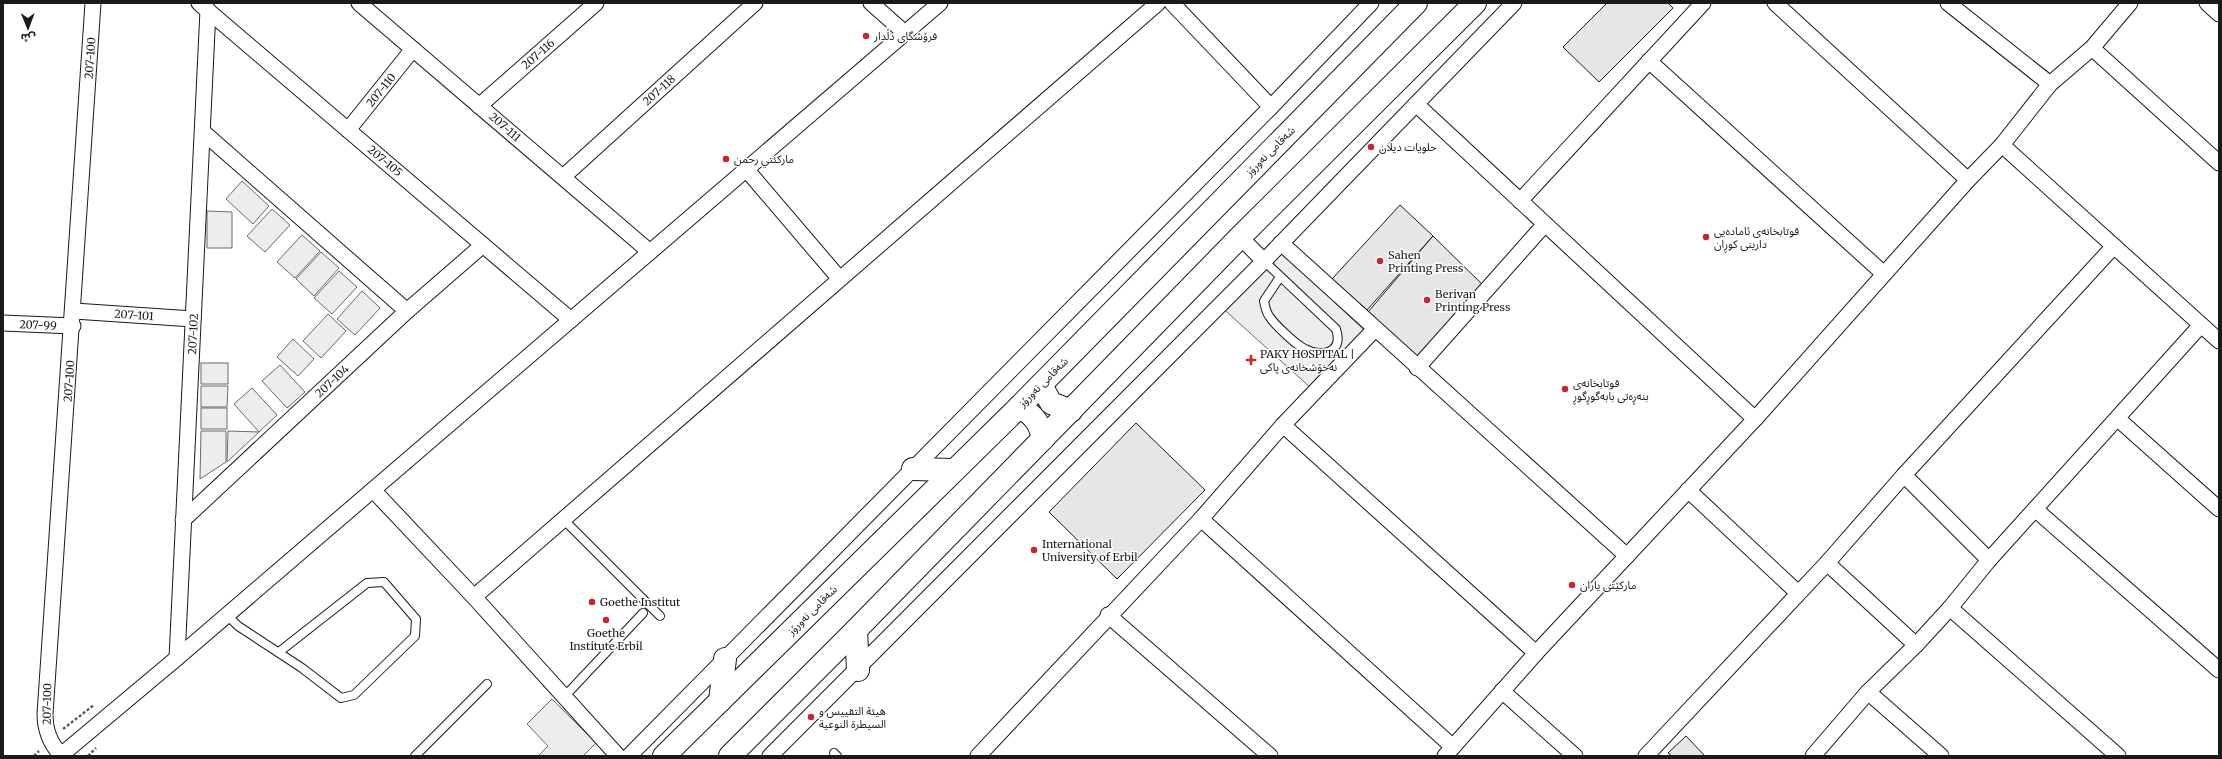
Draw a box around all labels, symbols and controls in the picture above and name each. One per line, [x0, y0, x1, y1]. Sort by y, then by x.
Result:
north arrow [8, 8, 48, 48]
place label: فرۆشگای دڵدار [873, 28, 937, 43]
text: ش [21, 31, 36, 45]
marker: فرۆشگای دڵدار [861, 31, 871, 41]
street label: 207-116 [519, 36, 558, 72]
street label: 207-100 [82, 37, 98, 79]
street label: 207-110 [363, 70, 399, 110]
street label: 207-118 [640, 71, 679, 108]
street label: 207-111 [486, 109, 524, 145]
street label: شەقامی نەورۆز [1241, 123, 1298, 180]
place label: حلويات ديلان [1379, 140, 1437, 154]
street label: 207-105 [365, 142, 405, 180]
marker: حلويات ديلان [1366, 142, 1376, 152]
place label: ماركئتي رحمن [734, 152, 794, 169]
marker: ماركئتي رحمن [721, 154, 731, 164]
place label: قوتابخانەی ئامادەیی دارینی کوڕان [1714, 224, 1799, 253]
marker: قوتابخانەی ئامادەیی دارینی کوڕان [1701, 232, 1711, 242]
place label: Sahen Printing Press [1388, 248, 1463, 275]
marker: Sahen Printing Press [1375, 256, 1385, 266]
place label: Berivan Printing Press [1435, 287, 1510, 314]
marker: Berivan Printing Press [1422, 295, 1432, 305]
street label: 207-101 [114, 307, 154, 323]
street label: 207-102 [185, 313, 201, 355]
street label: 207-99 [19, 317, 57, 333]
place label: PAKY HOSPITAL | نەخۆشخانەی پاکی [1260, 347, 1355, 375]
street label: شەقامی نەورۆز [1014, 354, 1071, 411]
marker: PAKY HOSPITAL | نەخۆشخانەی پاکی [1245, 354, 1257, 366]
street label: 207-100 [61, 360, 77, 402]
street label: 207-104 [312, 362, 352, 400]
place label: قوتابخانەی بنەڕەتی بابەگوڕگوڕ [1572, 376, 1649, 405]
marker: قوتابخانەی بنەڕەتی بابەگوڕگوڕ [1560, 384, 1570, 394]
place label: International University of Erbil [1042, 537, 1138, 564]
marker: International University of Erbil [1029, 545, 1039, 555]
place label: مارکێتی یاران [1580, 578, 1637, 592]
marker: مارکێتی یاران [1567, 580, 1577, 590]
street label: شەقامی نەورۆز [783, 582, 840, 639]
place label: Goethe Institut [600, 595, 681, 609]
marker: Goethe Institut [587, 597, 597, 607]
marker: Goethe Institute Erbil [601, 615, 611, 625]
place label: Goethe Institute Erbil [569, 626, 643, 653]
street label: 207-100 [40, 683, 54, 725]
place label: هيئة التقييس و السيطرة النوعية [819, 704, 886, 731]
marker: هيئة التقييس و السيطرة النوعية [806, 712, 816, 722]

